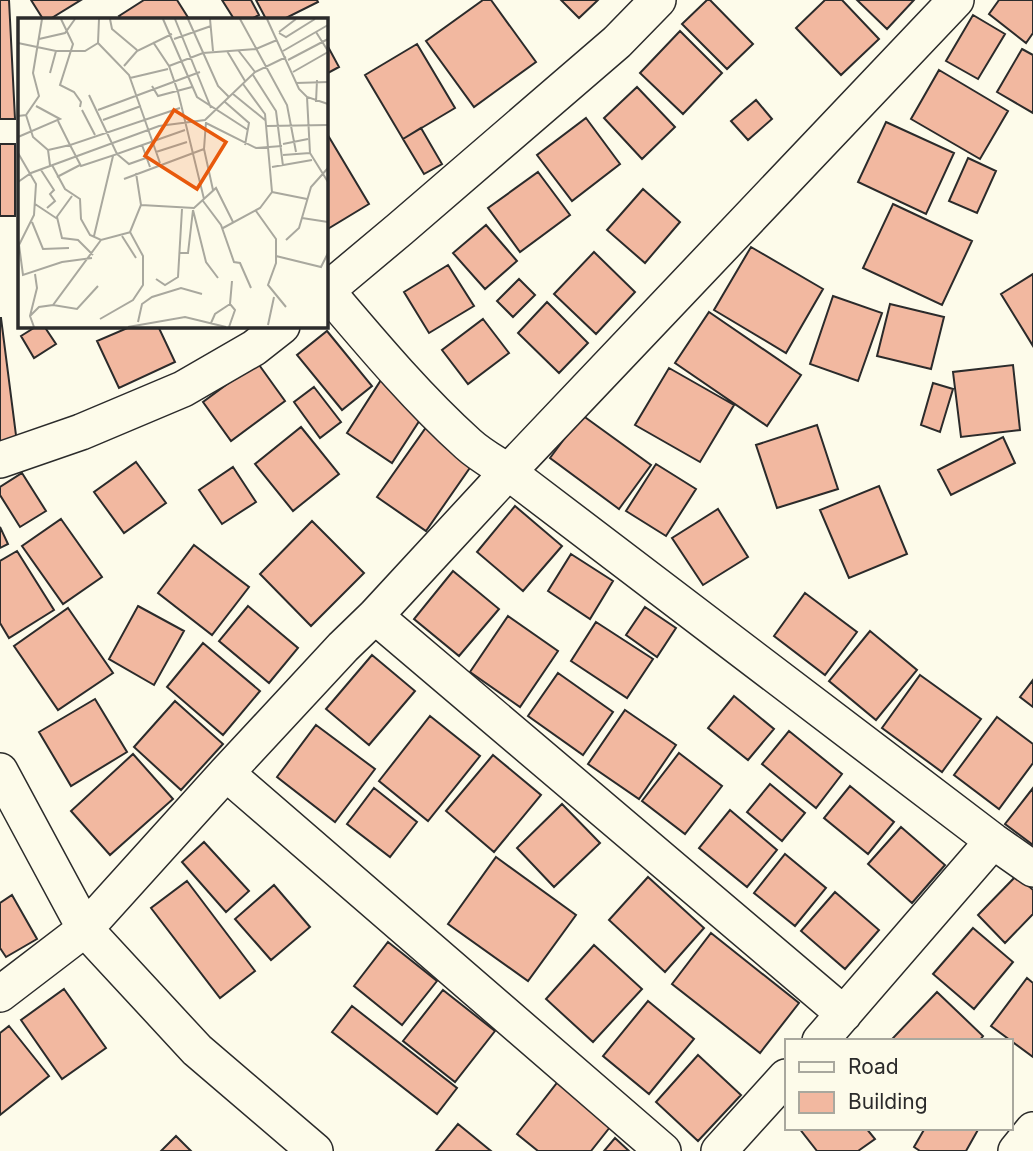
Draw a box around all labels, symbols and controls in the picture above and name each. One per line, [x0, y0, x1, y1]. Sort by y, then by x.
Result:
inset map [18, 18, 327, 327]
legend [785, 1039, 1012, 1130]
text: Road [848, 1054, 899, 1079]
text: Building [848, 1089, 928, 1114]

